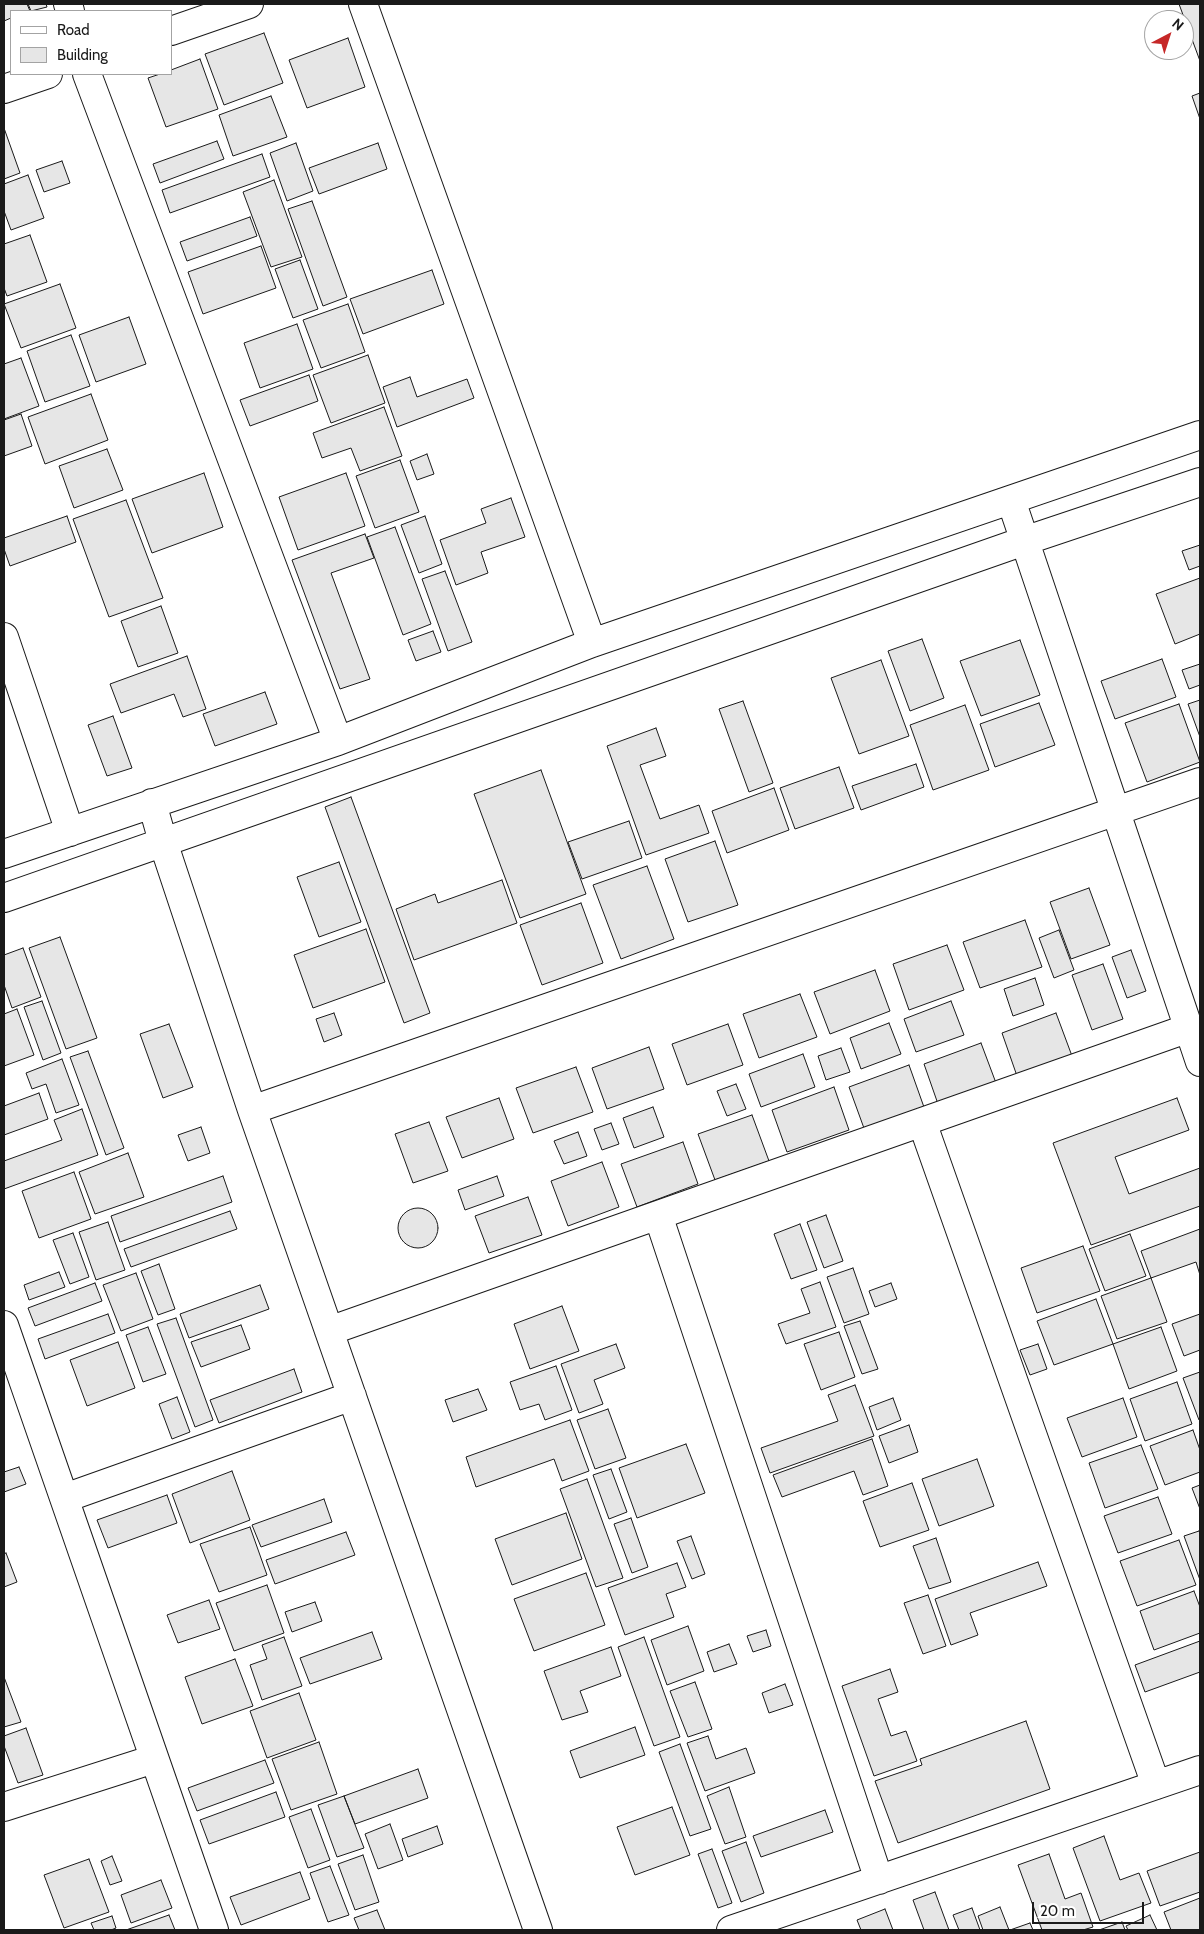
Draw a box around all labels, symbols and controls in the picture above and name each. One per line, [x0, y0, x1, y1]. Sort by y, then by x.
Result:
legend [10, 10, 172, 75]
north arrow [1144, 10, 1194, 60]
text: N [1168, 14, 1188, 34]
text: Road [57, 21, 90, 39]
text: Building [57, 46, 108, 64]
scale bar [1034, 1892, 1146, 1924]
text: 20 m [1040, 1902, 1075, 1920]

